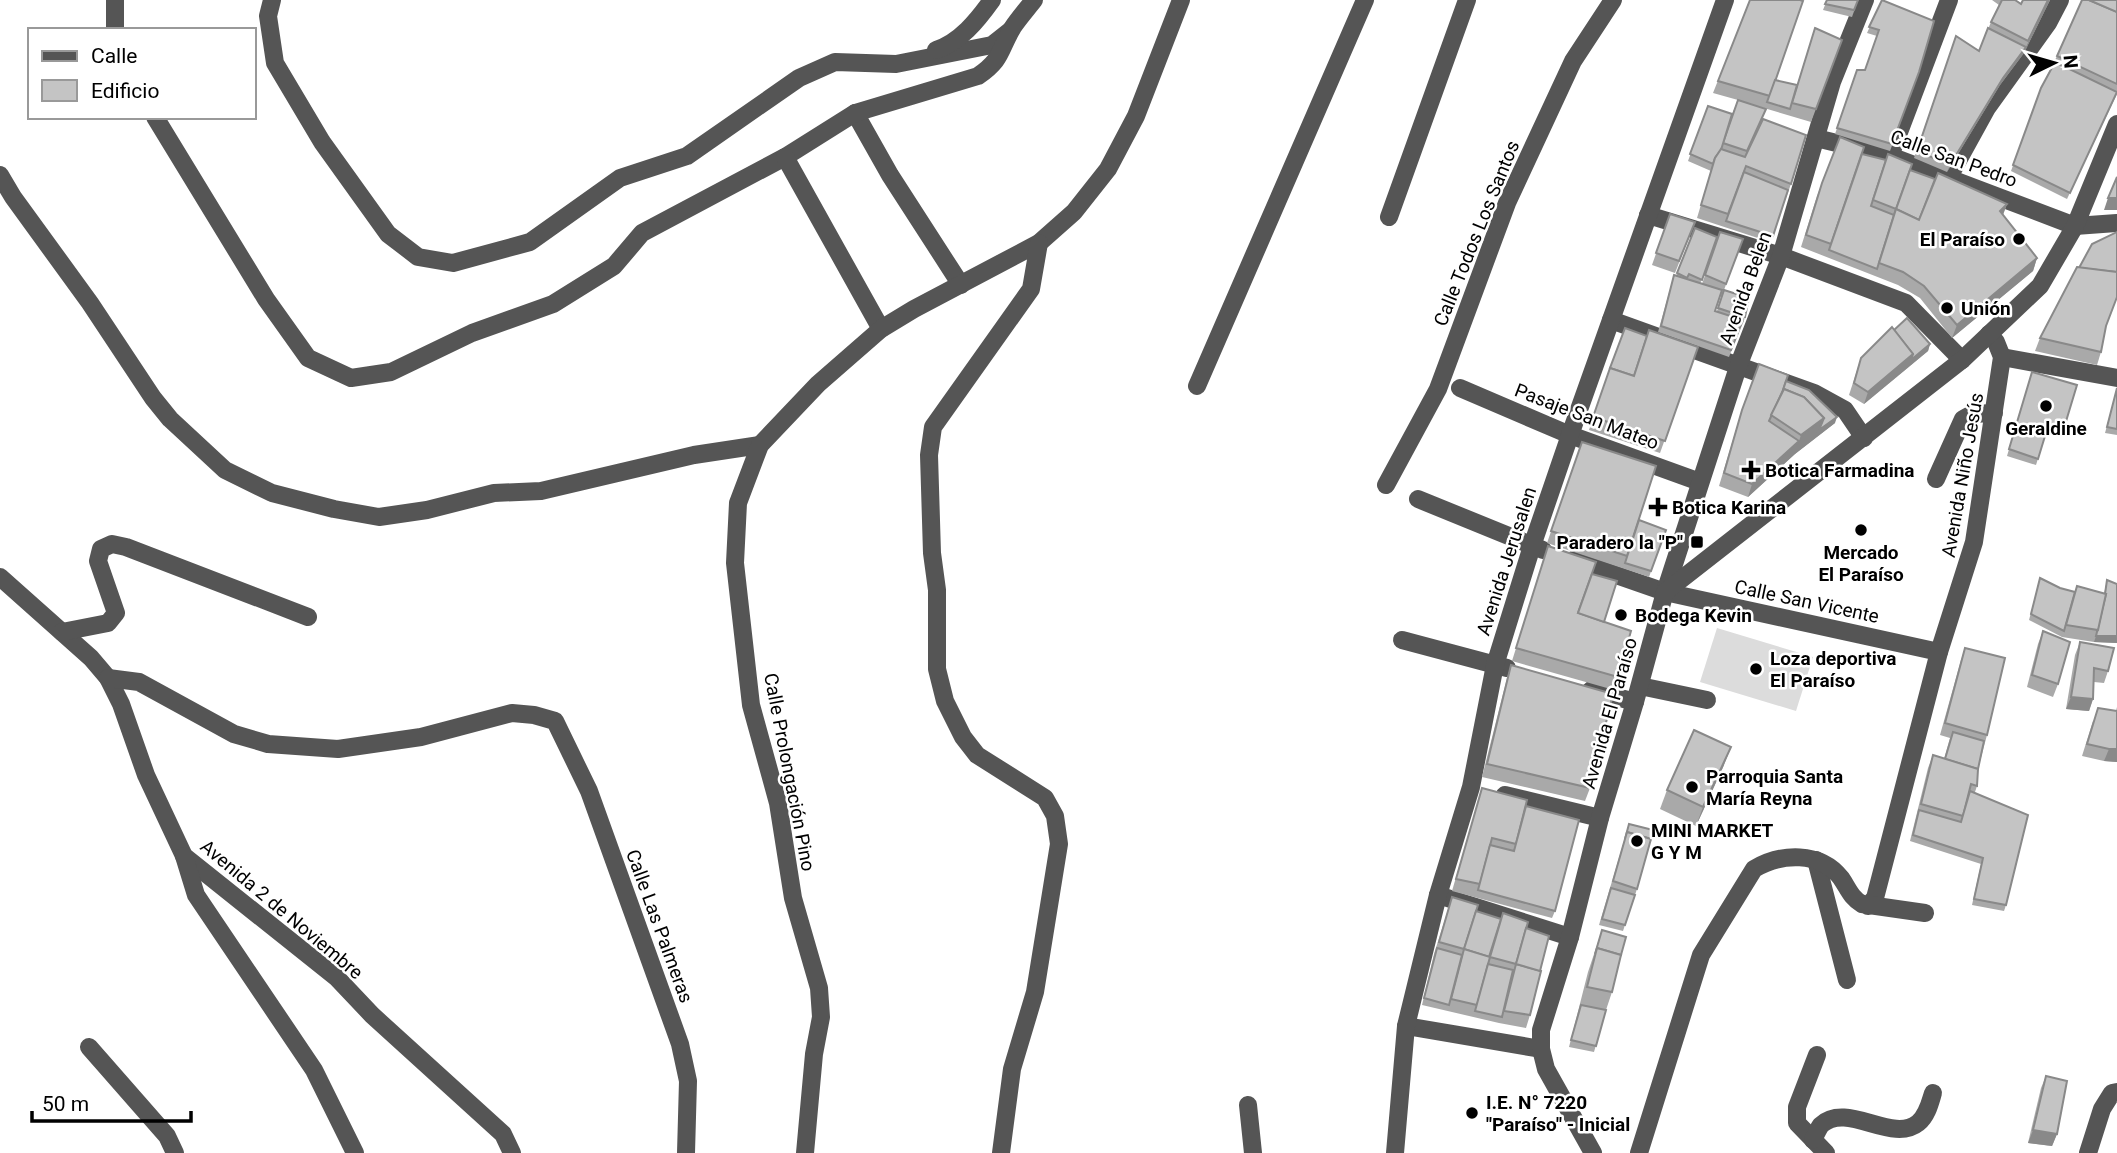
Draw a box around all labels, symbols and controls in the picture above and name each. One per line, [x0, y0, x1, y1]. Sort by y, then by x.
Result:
legend [28, 28, 256, 119]
north arrow [2019, 28, 2089, 98]
text: Calle [91, 44, 137, 68]
text: N [2058, 54, 2082, 69]
text: Edificio [91, 79, 159, 103]
street label: Calle San Pedro [1887, 125, 2020, 192]
street label: Calle Todos Los Santos [1429, 137, 1524, 329]
street label: Avenida Belen [1714, 228, 1777, 348]
place label: El Paraíso [1920, 228, 2005, 251]
marker: El Paraíso [2011, 231, 2027, 247]
place label: Unión [1961, 297, 2011, 320]
marker: Unión [1939, 300, 1955, 316]
street label: Pasaje San Mateo [1511, 378, 1662, 455]
street label: Avenida Niño Jesús [1937, 391, 1988, 559]
marker: Geraldine [2038, 398, 2054, 414]
place label: Geraldine [2005, 417, 2087, 440]
place label: Botica Farmadina [1765, 459, 1915, 482]
marker: Botica Farmadina [1743, 462, 1759, 478]
street label: Avenida Jerusalen [1472, 484, 1541, 638]
place label: Botica Karina [1672, 496, 1786, 519]
marker: Botica Karina [1650, 499, 1666, 515]
marker: Mercado El Paraíso [1853, 522, 1869, 538]
place label: Paradero la "P" [1557, 531, 1683, 554]
marker: Paradero la "P" [1689, 534, 1705, 550]
place label: Mercado El Paraíso [1818, 541, 1904, 586]
street label: Calle San Vicente [1733, 575, 1881, 628]
place label: Bodega Kevin [1635, 604, 1752, 627]
marker: Bodega Kevin [1613, 607, 1629, 623]
street label: Avenida El Paraíso [1577, 635, 1642, 791]
place label: Loza deportiva El Paraíso [1770, 647, 1896, 692]
marker: Loza deportiva El Paraíso [1748, 661, 1764, 677]
street label: Calle Prolongación Pino [759, 671, 820, 873]
place label: Parroquia Santa María Reyna [1706, 765, 1843, 810]
marker: Parroquia Santa María Reyna [1684, 779, 1700, 795]
place label: MINI MARKET G Y M [1651, 819, 1774, 864]
marker: MINI MARKET G Y M [1629, 833, 1645, 849]
street label: Avenida 2 de Noviembre [196, 835, 367, 984]
street label: Calle Las Palmeras [621, 846, 698, 1006]
scale bar [32, 1080, 191, 1124]
place label: I.E. N° 7220 "Paraíso" - Inicial [1486, 1091, 1630, 1136]
text: 50 m [42, 1092, 89, 1116]
marker: I.E. N° 7220 "Paraíso" - Inicial [1464, 1105, 1480, 1121]

